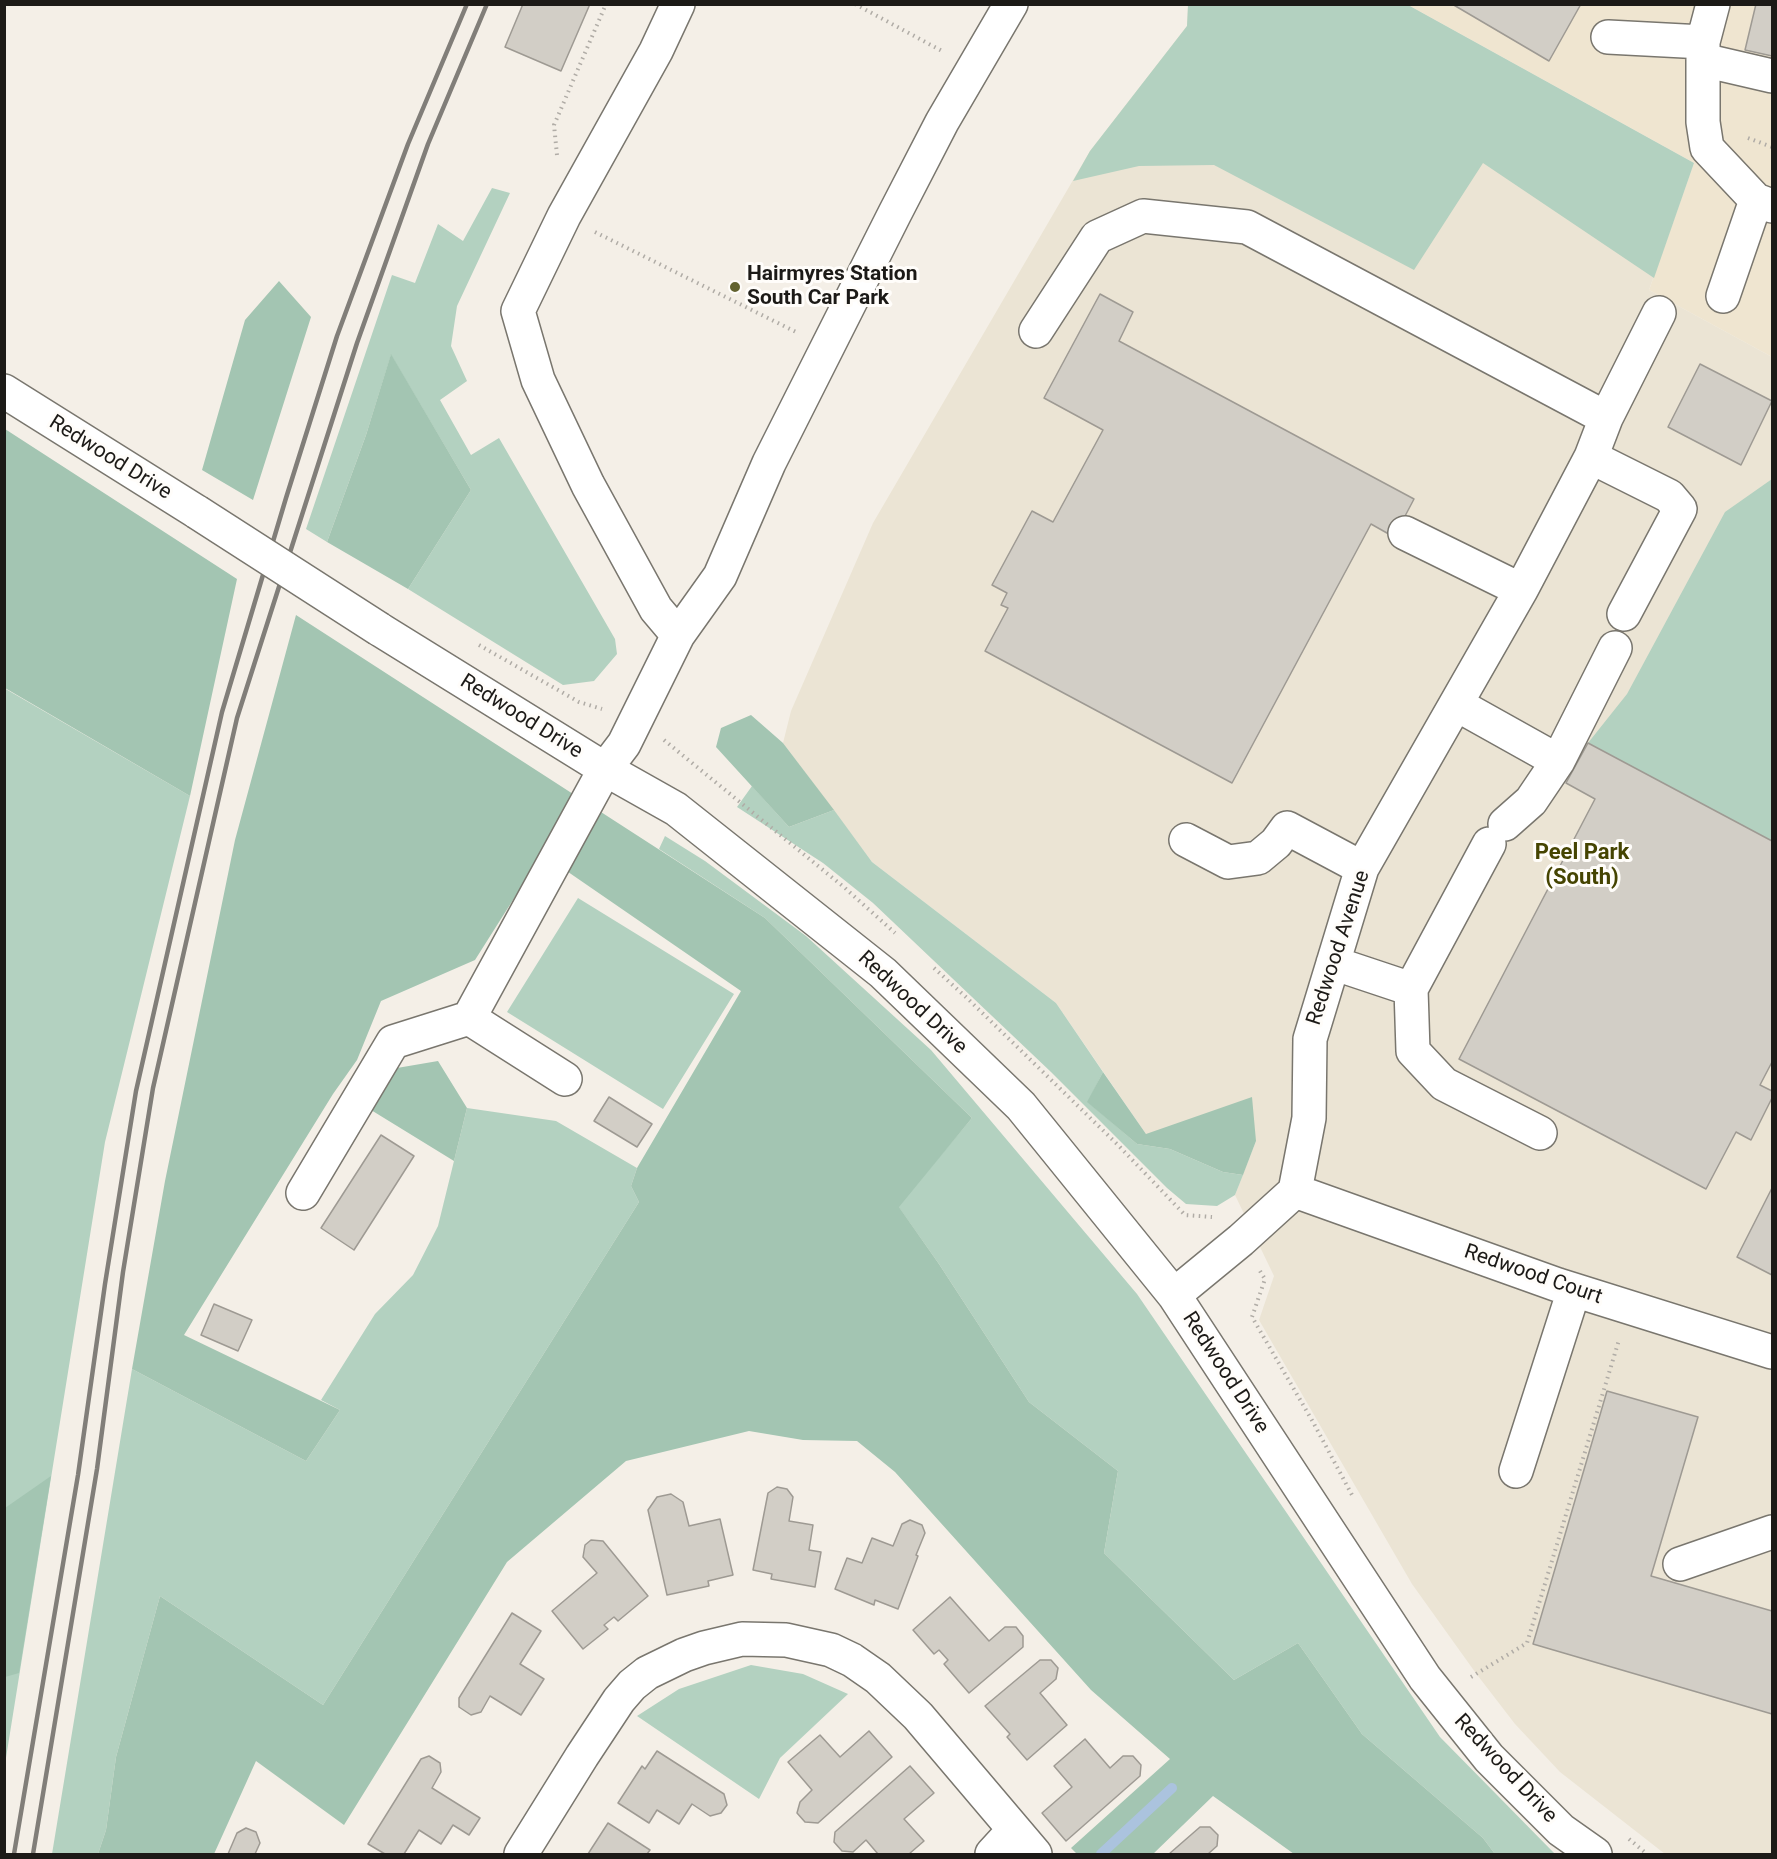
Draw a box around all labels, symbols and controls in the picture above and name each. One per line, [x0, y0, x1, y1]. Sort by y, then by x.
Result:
place label: Hairmyres Station South Car Park [747, 262, 917, 312]
marker: Hairmyres Station South Car Park [728, 280, 742, 294]
street label: Redwood Drive [44, 410, 176, 506]
street label: Redwood Drive [455, 669, 587, 765]
district label: Peel Park (South) [1535, 840, 1629, 891]
street label: Redwood Avenue [1302, 867, 1376, 1029]
street label: Redwood Drive [852, 946, 972, 1060]
street label: Redwood Court [1461, 1240, 1605, 1310]
street label: Redwood Drive [1176, 1307, 1274, 1439]
street label: Redwood Drive [1448, 1709, 1562, 1829]

